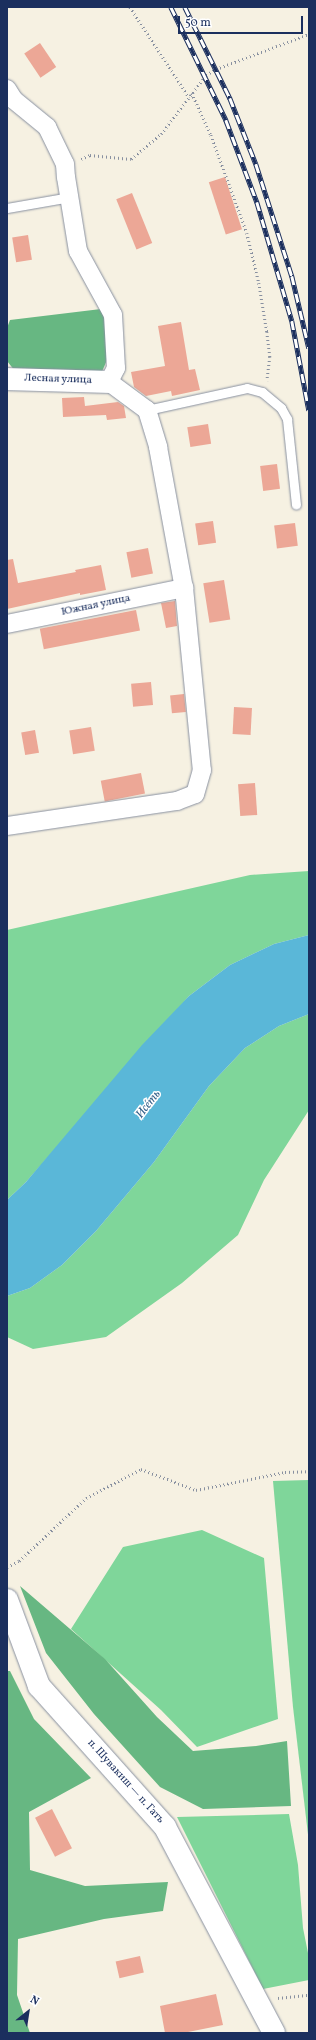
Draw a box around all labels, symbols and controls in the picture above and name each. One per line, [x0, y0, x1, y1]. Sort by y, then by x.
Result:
scale bar [180, 8, 305, 34]
text: 50 m [185, 15, 211, 31]
street label: Лесная улица [24, 372, 92, 388]
street label: Южная улица [60, 592, 132, 620]
water label: Исе́ть [134, 1088, 164, 1122]
street label: п. Шувакиш — п. Гать [84, 1737, 166, 1827]
north arrow [8, 1992, 48, 2032]
text: N [27, 1993, 41, 2010]

